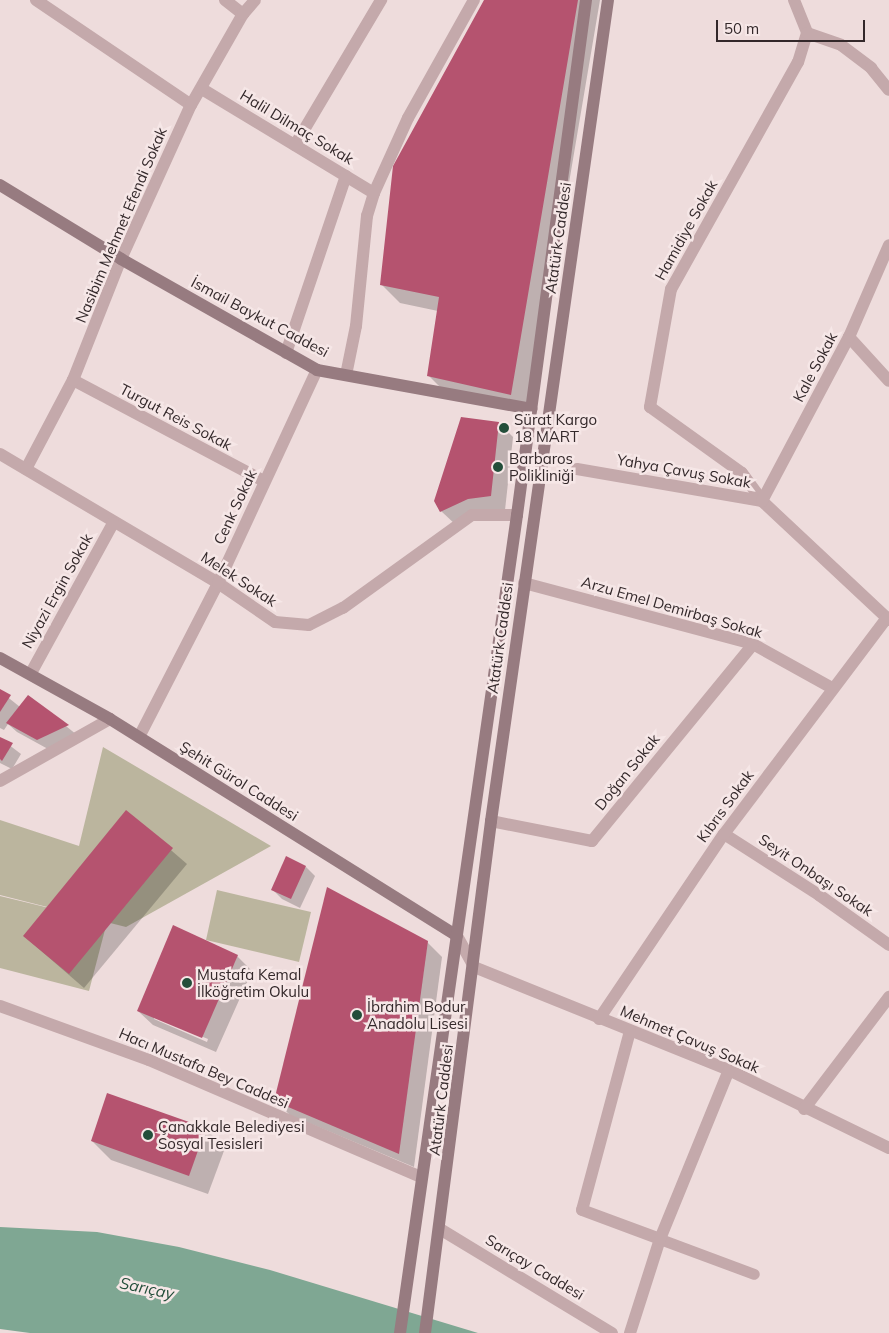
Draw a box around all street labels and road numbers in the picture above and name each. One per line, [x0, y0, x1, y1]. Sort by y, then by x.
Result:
street label: Halil Dilmaç Sokak [237, 86, 357, 168]
street label: Nasibim Mehmet Efendi Sokak [72, 125, 170, 325]
street label: Hamidiye Sokak [651, 177, 721, 283]
street label: Atatürk Caddesi [541, 181, 575, 295]
street label: İsmail Baykut Caddesi [188, 273, 332, 361]
street label: Kale Sokak [789, 329, 841, 405]
street label: Turgut Reis Sokak [117, 380, 235, 454]
street label: Yahya Çavuş Sokak [616, 450, 752, 492]
street label: Cenk Sokak [210, 467, 260, 547]
street label: Niyazi Ergin Sokak [18, 530, 96, 652]
street label: Melek Sokak [198, 548, 280, 610]
street label: Arzu Emel Demirbaş Sokak [579, 572, 765, 642]
street label: Atatürk Caddesi [483, 581, 517, 695]
street label: Doğan Sokak [591, 730, 663, 814]
street label: Şehit Gürol Caddesi [176, 737, 302, 825]
street label: Kıbrıs Sokak [693, 766, 757, 846]
street label: Seyit Onbaşı Sokak [756, 830, 876, 920]
street label: Mehmet Çavuş Sokak [618, 1002, 762, 1076]
street label: Hacı Mustafa Bey Caddesi [116, 1024, 292, 1112]
street label: Atatürk Caddesi [425, 1043, 457, 1157]
street label: Sarıçay Caddesi [482, 1231, 588, 1303]

